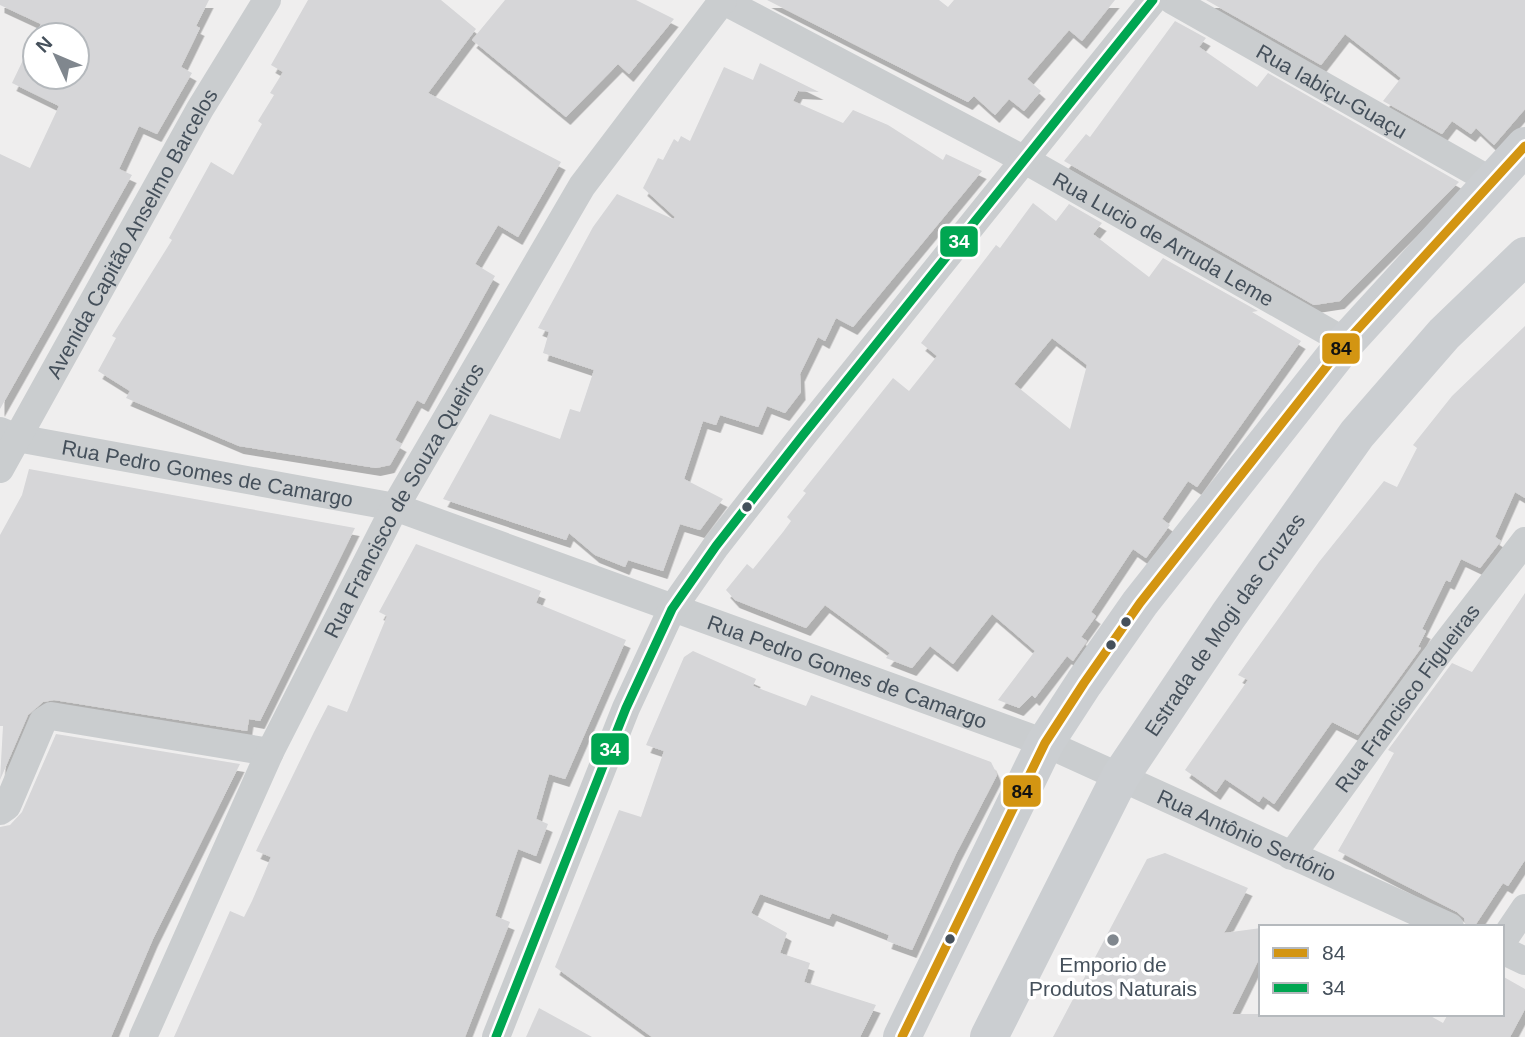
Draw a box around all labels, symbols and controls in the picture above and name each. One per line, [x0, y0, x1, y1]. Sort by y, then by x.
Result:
north arrow [21, 21, 91, 91]
text: N [32, 32, 56, 57]
street label: Rua Iabiçu-Guaçu [1253, 39, 1411, 143]
street label: Avenida Capitão Anselmo Barcelos [41, 84, 221, 382]
street label: Rua Lucio de Arruda Leme [1049, 167, 1278, 310]
line badge: 34 [939, 225, 979, 258]
text: 34 [948, 231, 970, 252]
line badge: 84 [1321, 332, 1361, 365]
text: 84 [1330, 338, 1352, 359]
street label: Rua Francisco de Souza Queiros [319, 359, 488, 641]
street label: Rua Pedro Gomes de Camargo [60, 435, 355, 511]
unlabelled marker [740, 500, 754, 514]
street label: Estrada de Mogi das Cruzes [1140, 509, 1309, 740]
street label: Rua Francisco Figueiras [1330, 599, 1484, 796]
street label: Rua Pedro Gomes de Camargo [705, 610, 990, 733]
unlabelled marker [1119, 615, 1133, 629]
unlabelled marker [1104, 638, 1118, 652]
line badge: 34 [590, 732, 630, 766]
text: 34 [599, 739, 621, 760]
line badge: 84 [1002, 774, 1042, 808]
text: 84 [1011, 781, 1033, 802]
street label: Rua Antônio Sertório [1154, 784, 1340, 885]
legend [1259, 925, 1504, 1016]
unlabelled marker [943, 932, 957, 946]
marker: Emporio de Produtos Naturais [1105, 932, 1121, 948]
text: 84 [1322, 941, 1346, 964]
place label: Emporio de Produtos Naturais [1029, 953, 1197, 1000]
text: 34 [1322, 976, 1346, 999]

